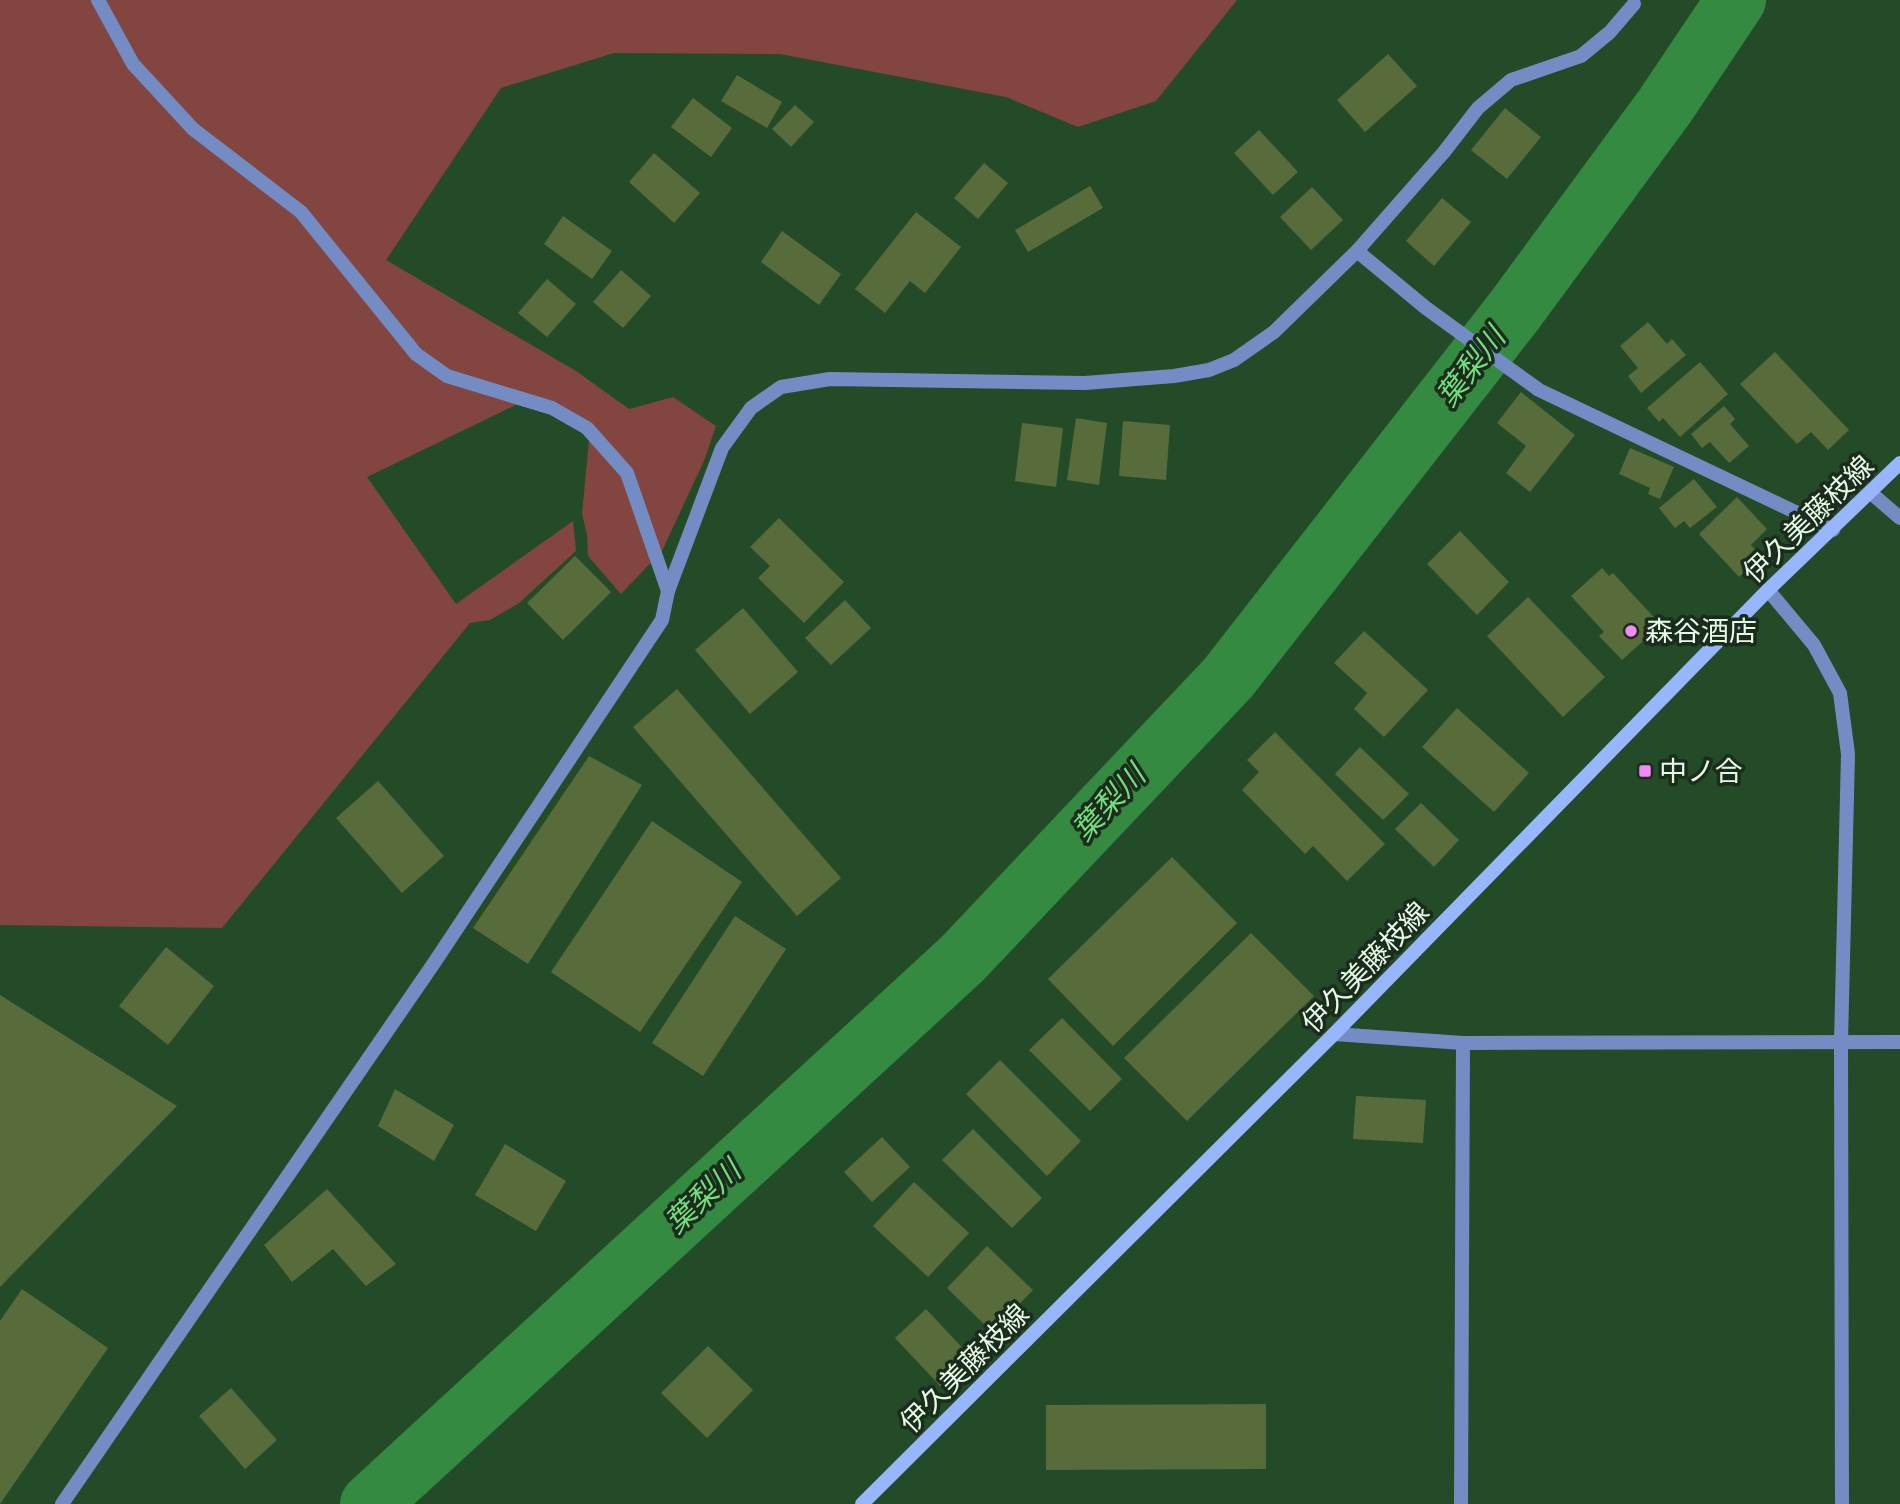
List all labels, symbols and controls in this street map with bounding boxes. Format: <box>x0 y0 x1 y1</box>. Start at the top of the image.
water label: 葉梨川 <box>1431 319 1513 412</box>
street label: 伊久美藤枝線 <box>1738 451 1880 589</box>
place label: 森谷酒店 <box>1645 617 1757 647</box>
marker: 森谷酒店 <box>1623 623 1639 639</box>
water label: 葉梨川 <box>1067 757 1153 847</box>
place label: 中ノ合 <box>1659 757 1743 787</box>
marker: 中ノ合 <box>1637 763 1653 779</box>
street label: 伊久美藤枝線 <box>1297 897 1435 1039</box>
water label: 葉梨川 <box>659 1153 749 1239</box>
street label: 伊久美藤枝線 <box>895 1299 1035 1439</box>

